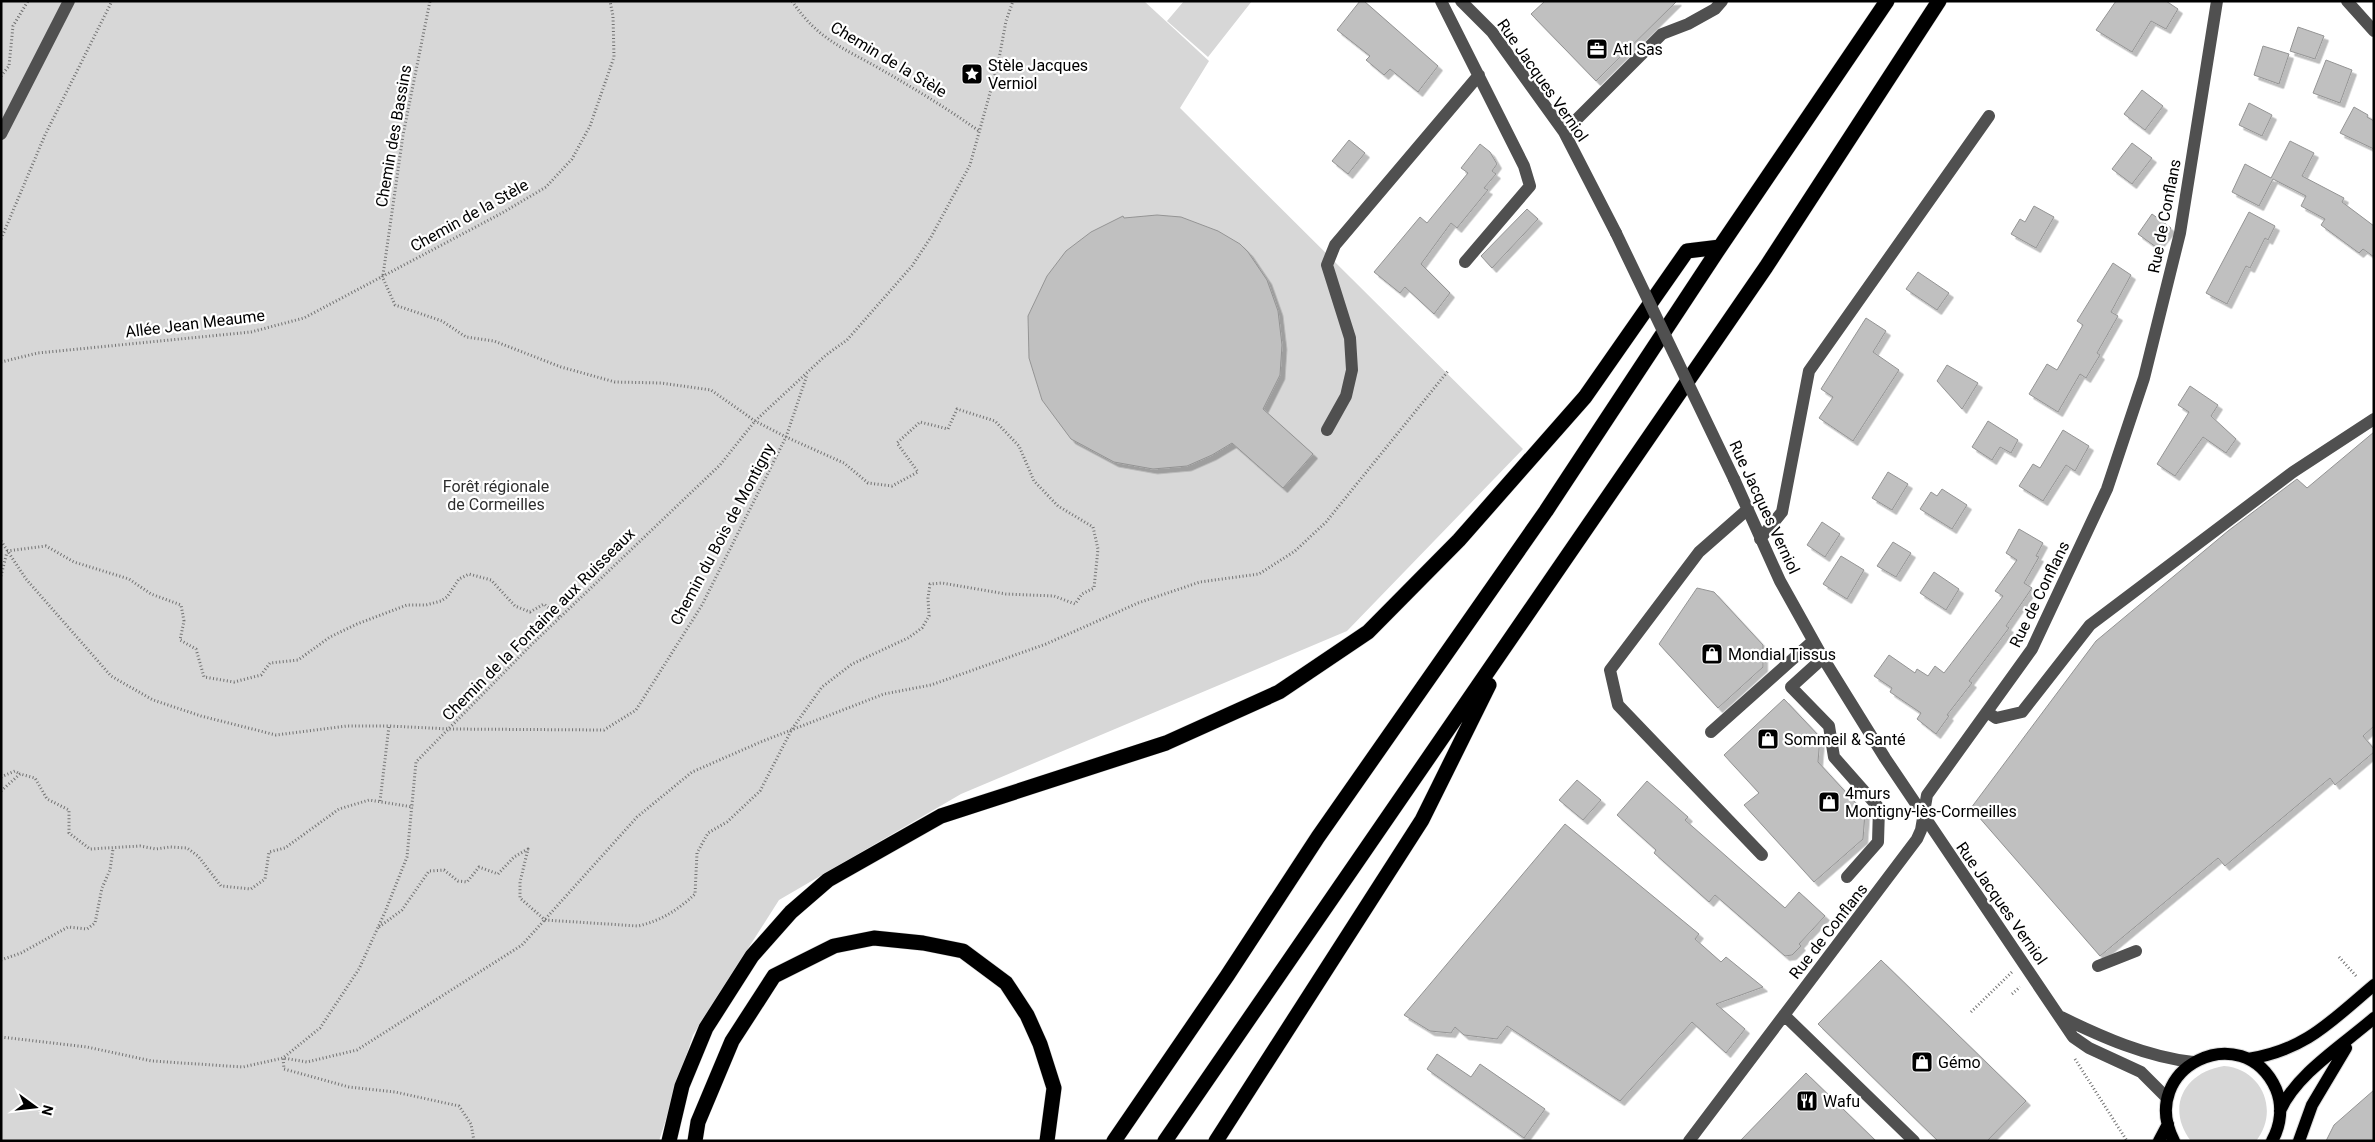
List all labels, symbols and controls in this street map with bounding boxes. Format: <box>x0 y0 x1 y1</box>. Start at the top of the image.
street label: Rue Jacques Verniol <box>1493 15 1592 145</box>
street label: Chemin de la Stèle <box>827 17 950 102</box>
office icon: Atl Sas <box>1585 37 1609 61</box>
place label: Atl Sas <box>1613 40 1663 59</box>
place label: Stèle Jacques Verniol <box>988 56 1088 93</box>
place icon: Stèle Jacques Verniol <box>960 62 984 86</box>
street label: Chemin des Bassins <box>372 63 415 209</box>
street label: Rue de Conflans <box>2144 157 2185 275</box>
street label: Chemin de la Stèle <box>407 175 532 256</box>
street label: Allée Jean Meaume <box>124 306 266 341</box>
street label: Rue Jacques Verniol <box>1725 437 1804 577</box>
street label: Chemin du Bois de Montigny <box>666 440 779 628</box>
park label: Forêt régionale de Cormeilles <box>443 477 549 514</box>
street label: Chemin de la Fontaine aux Ruisseaux <box>438 524 639 725</box>
street label: Rue de Conflans <box>2006 538 2073 650</box>
shop icon: Mondial Tissus <box>1700 642 1724 666</box>
place label: Mondial Tissus <box>1728 645 1836 664</box>
shop icon: Sommeil & Santé <box>1756 727 1780 751</box>
place label: Sommeil & Santé <box>1784 730 1906 749</box>
place label: 4murs Montigny-lès-Cormeilles <box>1845 784 2017 821</box>
shop icon: 4murs Montigny-lès-Cormeilles <box>1817 790 1841 814</box>
street label: Rue Jacques Verniol <box>1952 838 2051 968</box>
street label: Rue de Conflans <box>1785 880 1872 983</box>
shop icon: Gémo <box>1910 1050 1934 1074</box>
place label: Gémo <box>1938 1053 1981 1072</box>
north arrow <box>10 1082 60 1132</box>
restaurant icon: Wafu <box>1795 1089 1819 1113</box>
place label: Wafu <box>1823 1092 1860 1111</box>
text: N <box>39 1104 57 1117</box>

